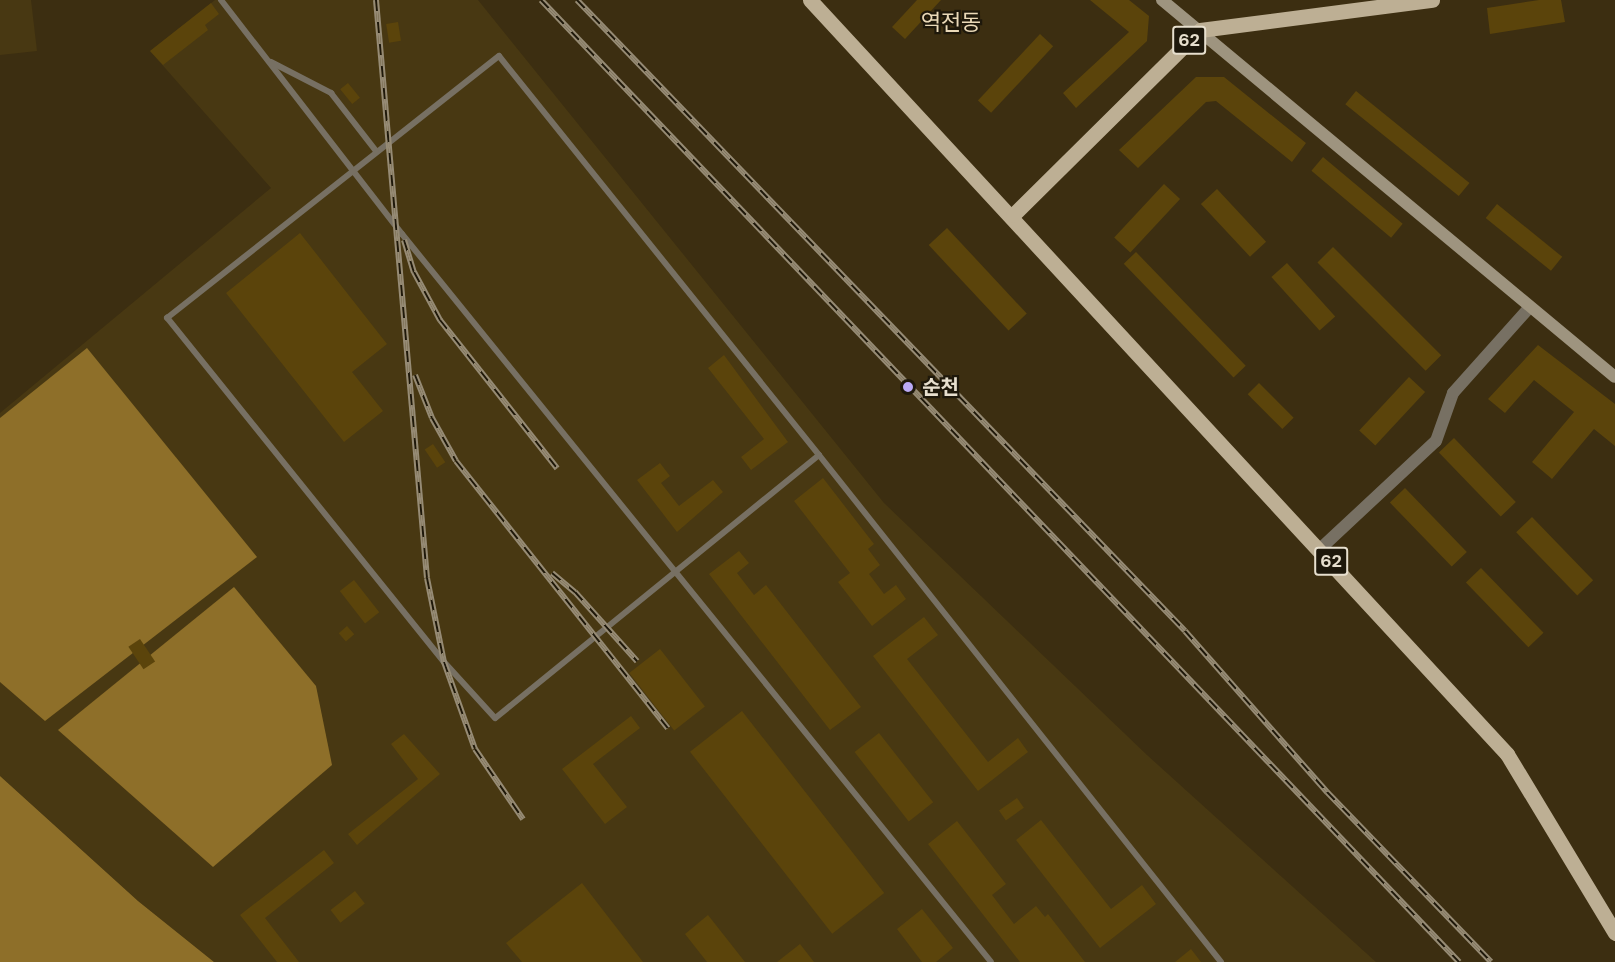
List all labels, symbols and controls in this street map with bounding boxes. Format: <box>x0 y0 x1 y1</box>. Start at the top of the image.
district label: 역전동 <box>921 10 981 36</box>
road number: 62 <box>1171 25 1207 55</box>
place label: 순천 <box>922 375 959 399</box>
marker: 순천 <box>899 378 917 396</box>
road number: 62 <box>1313 546 1349 576</box>

